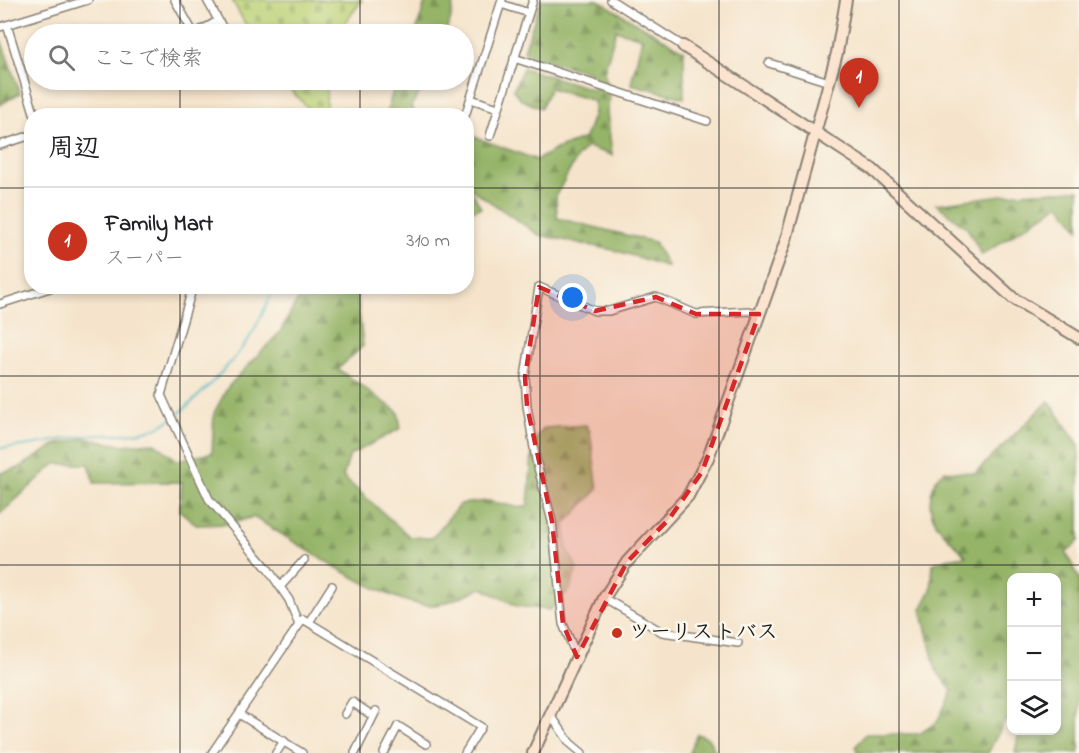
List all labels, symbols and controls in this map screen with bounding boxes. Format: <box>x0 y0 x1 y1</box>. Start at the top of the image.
search box <box>24 24 474 90</box>
icon: search <box>45 41 78 74</box>
text: ここで検索 <box>93 44 203 76</box>
pin: 1 <box>840 58 878 108</box>
text: 周辺 <box>48 131 100 169</box>
text: Family Mart <box>105 209 213 241</box>
text: 1 <box>64 227 71 256</box>
text: 310 m <box>406 227 450 256</box>
text: スーパー <box>105 245 184 274</box>
your location <box>558 283 587 312</box>
map controls <box>1007 573 1061 735</box>
button: + <box>1007 573 1061 627</box>
place label: ツーリストバス <box>629 618 778 648</box>
marker: ツーリストバス <box>610 626 624 640</box>
button: − <box>1007 627 1061 681</box>
button: layers <box>1007 681 1061 735</box>

